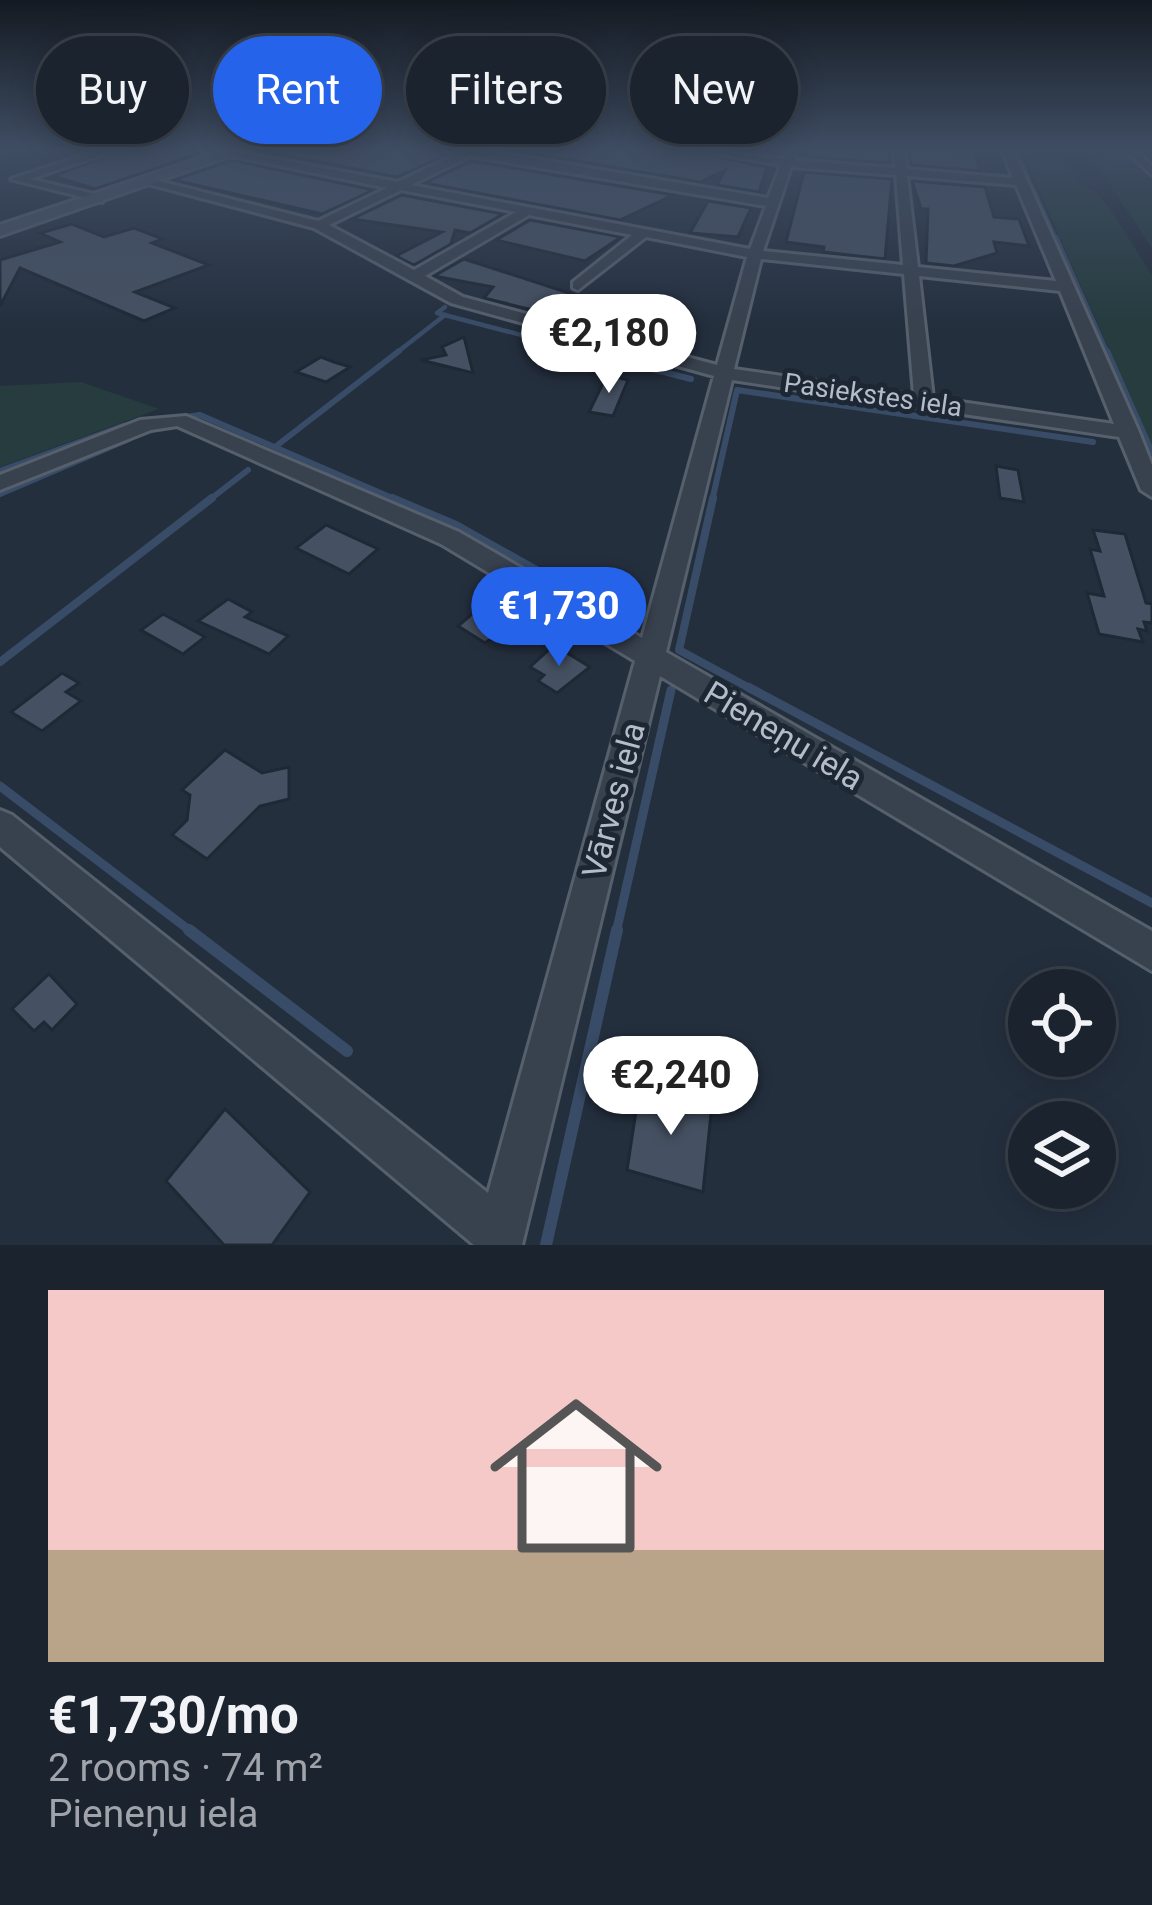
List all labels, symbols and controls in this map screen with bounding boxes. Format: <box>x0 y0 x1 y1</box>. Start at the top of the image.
chip: Buy <box>36 36 189 144</box>
chip: Rent <box>213 36 382 144</box>
chip: Filters <box>406 36 606 144</box>
chip: New <box>630 36 798 144</box>
pin: €2,180 <box>511 294 707 396</box>
text: €2,180 <box>548 310 670 356</box>
street label: Pasiekstes iela <box>782 367 964 423</box>
pin: €1,730 <box>461 567 657 669</box>
text: €1,730 <box>498 583 620 629</box>
street label: Pieneņu iela <box>697 673 870 799</box>
street label: Vārves iela <box>574 718 653 882</box>
map controls <box>1008 969 1116 1209</box>
button: locate <box>1008 969 1116 1077</box>
pin: €2,240 <box>573 1036 769 1138</box>
text: €2,240 <box>610 1052 732 1098</box>
button: layers <box>1008 1101 1116 1209</box>
icon: home <box>468 1368 684 1584</box>
text: €1,730/mo <box>48 1686 299 1745</box>
text: 2 rooms · 74 m² <box>48 1745 323 1791</box>
text: Pieneņu iela <box>48 1791 259 1837</box>

